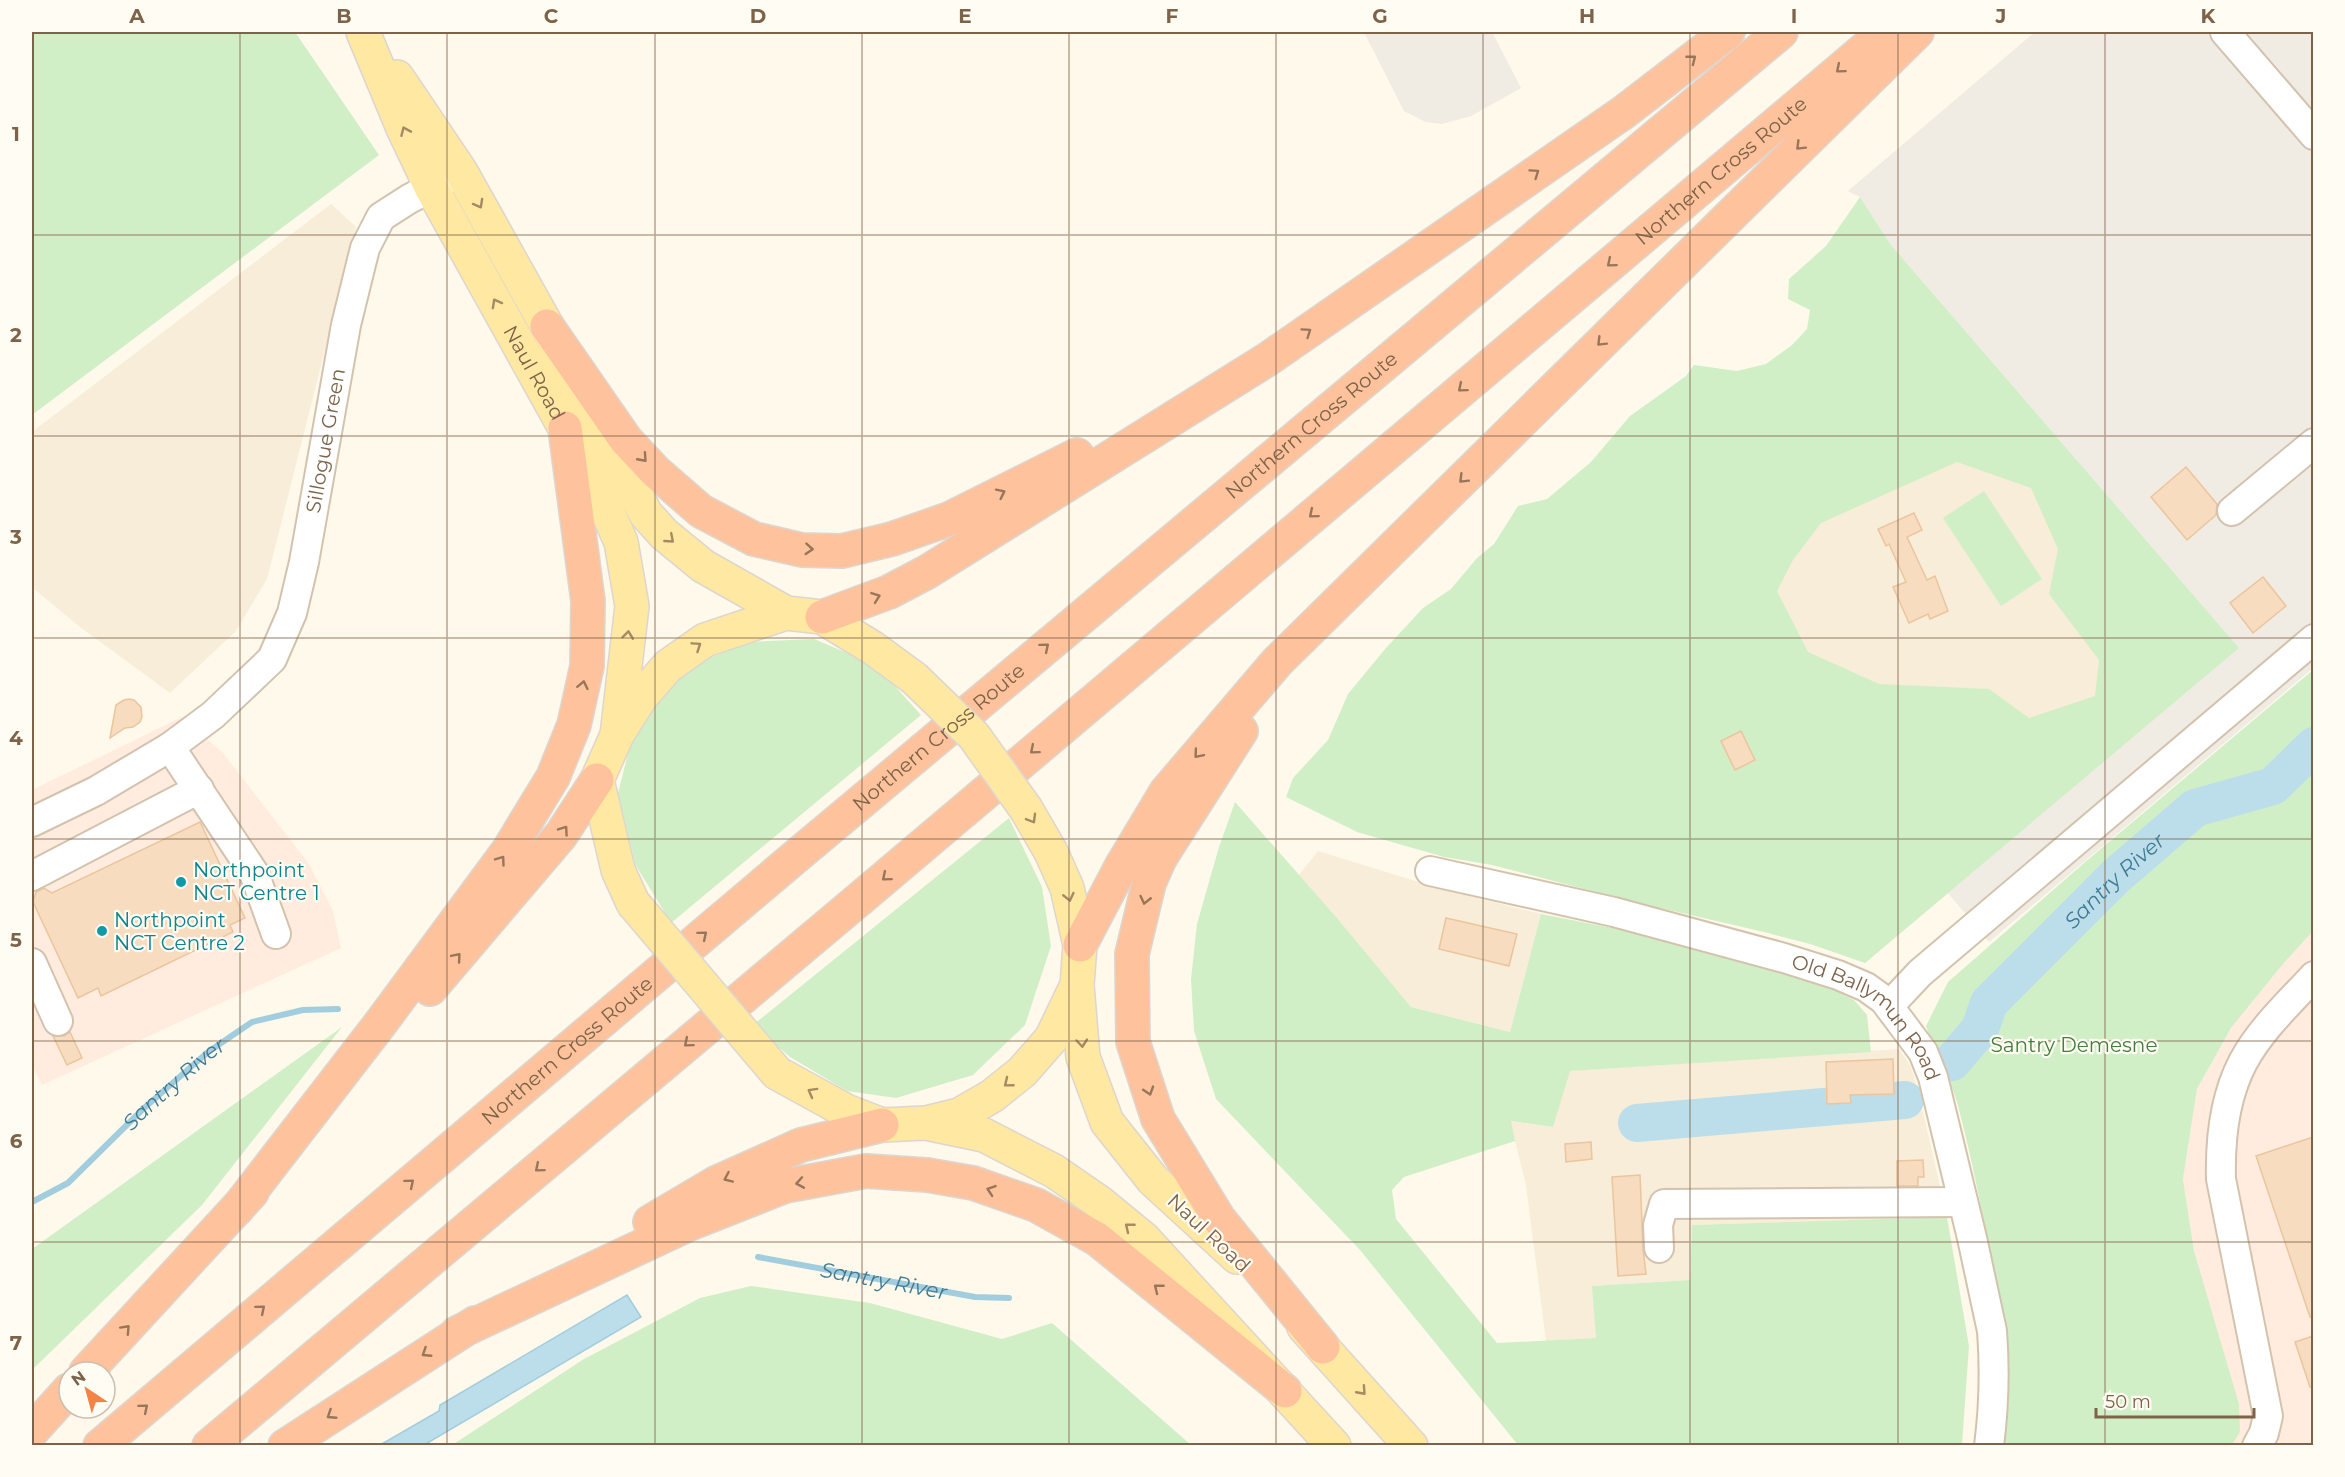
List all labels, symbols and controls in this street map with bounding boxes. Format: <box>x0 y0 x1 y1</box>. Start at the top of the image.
text: A <box>128 4 145 28</box>
text: B <box>336 4 352 28</box>
text: C <box>544 4 559 28</box>
text: D <box>750 4 766 28</box>
text: E <box>958 4 972 28</box>
text: F <box>1166 4 1179 28</box>
text: G <box>1372 4 1388 28</box>
text: H <box>1579 4 1595 28</box>
text: I <box>1791 4 1797 28</box>
text: J <box>1995 4 2006 28</box>
text: K <box>2201 4 2217 28</box>
one-way arrow <box>1686 55 1697 66</box>
one-way arrow <box>1836 62 1847 73</box>
street label: Northern Cross Route <box>1630 91 1812 250</box>
text: 1 <box>12 122 20 146</box>
one-way arrow <box>400 127 412 138</box>
one-way arrow <box>1797 139 1808 150</box>
one-way arrow <box>1528 169 1539 180</box>
one-way arrow <box>471 198 483 208</box>
one-way arrow <box>1607 255 1618 266</box>
one-way arrow <box>492 299 503 310</box>
street label: Naul Road <box>498 321 570 424</box>
text: 2 <box>10 323 22 347</box>
one-way arrow <box>1300 328 1311 339</box>
one-way arrow <box>1598 335 1608 346</box>
street label: Northern Cross Route <box>1220 346 1402 504</box>
street label: Sillogue Green <box>301 366 350 515</box>
one-way arrow <box>1458 381 1469 392</box>
one-way arrow <box>636 451 647 462</box>
one-way arrow <box>1459 471 1470 482</box>
one-way arrow <box>995 488 1006 500</box>
one-way arrow <box>1309 507 1320 518</box>
text: 3 <box>9 525 22 549</box>
one-way arrow <box>663 532 674 543</box>
one-way arrow <box>805 543 814 556</box>
one-way arrow <box>871 591 881 604</box>
one-way arrow <box>622 630 634 639</box>
one-way arrow <box>691 642 702 653</box>
one-way arrow <box>1038 643 1049 654</box>
street label: Northern Cross Route <box>848 658 1029 816</box>
one-way arrow <box>576 680 589 690</box>
text: 4 <box>9 726 23 750</box>
one-way arrow <box>1030 743 1041 754</box>
one-way arrow <box>1195 747 1206 758</box>
one-way arrow <box>1025 813 1036 823</box>
one-way arrow <box>557 825 568 836</box>
water label: Santry River <box>2059 827 2170 933</box>
one-way arrow <box>494 856 505 867</box>
place label: Northpoint NCT Centre 1 <box>193 858 320 905</box>
one-way arrow <box>882 869 893 880</box>
marker: Northpoint NCT Centre 1 <box>174 875 188 889</box>
one-way arrow <box>1062 892 1075 902</box>
one-way arrow <box>1139 895 1152 905</box>
place label: Northpoint NCT Centre 2 <box>114 908 245 955</box>
marker: Northpoint NCT Centre 2 <box>95 924 109 938</box>
text: 5 <box>10 928 22 952</box>
one-way arrow <box>696 931 707 942</box>
street label: Old Ballymun Road <box>1789 949 1945 1084</box>
one-way arrow <box>450 953 461 964</box>
street label: Northern Cross Route <box>476 971 658 1130</box>
water label: Santry River <box>117 1031 230 1135</box>
park label: Santry Demesne <box>1991 1033 2157 1057</box>
one-way arrow <box>684 1035 695 1046</box>
one-way arrow <box>1075 1039 1088 1048</box>
one-way arrow <box>1004 1075 1015 1086</box>
one-way arrow <box>1141 1085 1154 1096</box>
one-way arrow <box>807 1088 818 1099</box>
text: 6 <box>10 1129 23 1153</box>
one-way arrow <box>535 1161 546 1172</box>
one-way arrow <box>723 1171 734 1183</box>
one-way arrow <box>795 1176 805 1189</box>
one-way arrow <box>403 1179 414 1190</box>
one-way arrow <box>987 1184 997 1197</box>
street label: Naul Road <box>1163 1189 1255 1277</box>
one-way arrow <box>1125 1223 1136 1234</box>
water label: Santry River <box>819 1256 950 1304</box>
one-way arrow <box>1153 1285 1164 1296</box>
one-way arrow <box>254 1305 265 1316</box>
one-way arrow <box>118 1325 129 1336</box>
text: 7 <box>10 1331 22 1355</box>
one-way arrow <box>421 1346 432 1357</box>
north arrow <box>57 1360 117 1420</box>
text: N <box>68 1367 89 1390</box>
scale bar <box>2096 1381 2254 1419</box>
one-way arrow <box>1355 1384 1366 1395</box>
text: 50 m <box>2105 1391 2151 1413</box>
one-way arrow <box>137 1404 148 1415</box>
one-way arrow <box>327 1408 337 1420</box>

